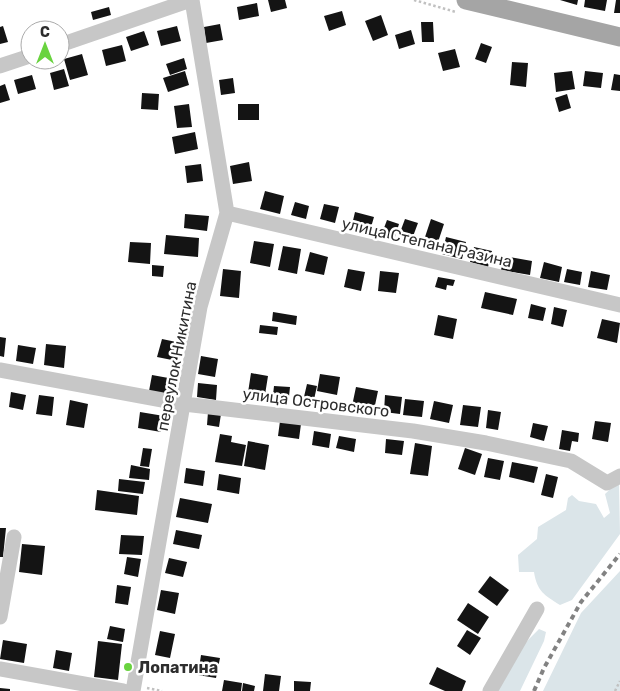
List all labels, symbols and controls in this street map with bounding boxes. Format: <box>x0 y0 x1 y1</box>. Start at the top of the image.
north arrow <box>20 20 70 70</box>
text: С <box>40 24 50 41</box>
street label: улица Степана Разина <box>340 214 514 271</box>
street label: переулок Никитина <box>153 280 200 432</box>
street label: улица Островского <box>242 384 390 421</box>
place label: Лопатина <box>138 658 218 677</box>
marker: Лопатина <box>122 661 134 673</box>

